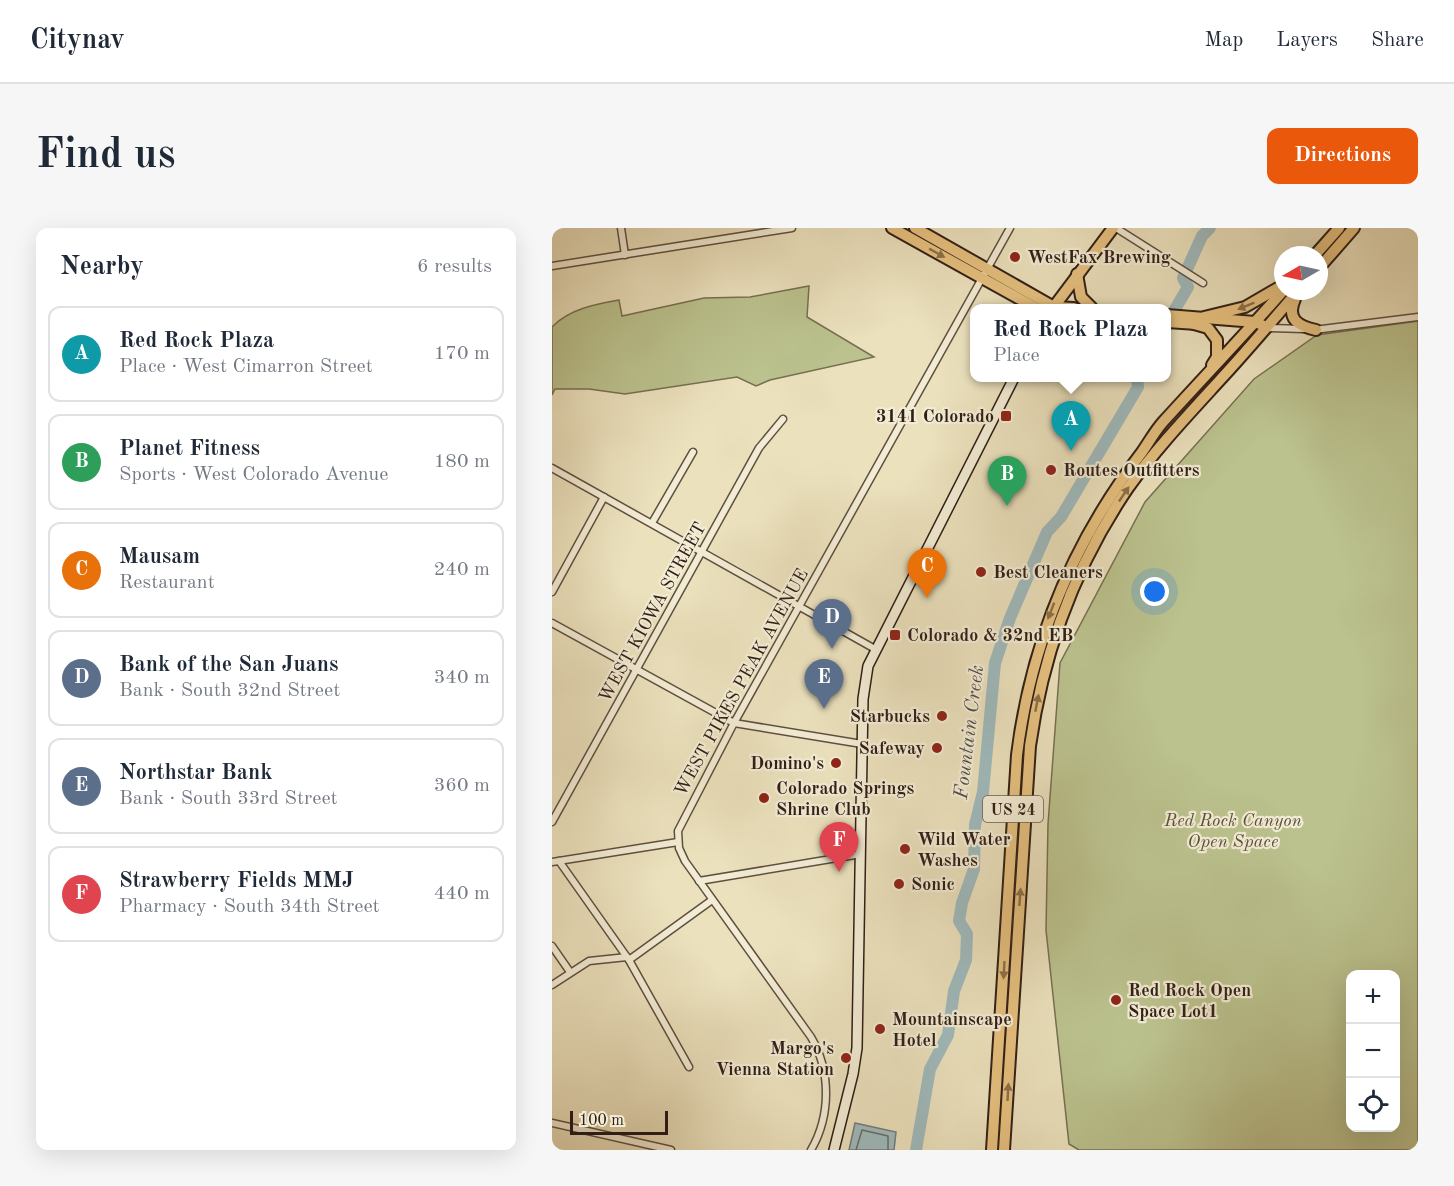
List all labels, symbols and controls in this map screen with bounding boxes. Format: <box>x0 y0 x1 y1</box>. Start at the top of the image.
text: Citynav <box>30 27 125 55</box>
text: Map <box>1204 30 1243 51</box>
text: Layers <box>1276 30 1338 51</box>
text: Share <box>1371 30 1424 51</box>
button: Directions <box>1267 128 1418 184</box>
text: Find us <box>36 135 175 177</box>
north arrow <box>1274 246 1328 300</box>
one-way arrow <box>929 248 946 258</box>
place label: WestFax Brewing <box>1027 249 1171 267</box>
marker: WestFax Brewing <box>1008 250 1022 264</box>
text: Nearby <box>60 254 144 280</box>
text: 6 results <box>417 257 492 277</box>
one-way arrow <box>1236 301 1254 311</box>
popup <box>970 304 1171 382</box>
text: Red Rock Plaza <box>993 319 1148 341</box>
text: Red Rock Plaza <box>119 330 274 352</box>
text: A <box>74 344 89 364</box>
text: 170 m <box>434 344 490 364</box>
text: Place <box>993 346 1040 366</box>
text: Place · West Cimarron Street <box>119 357 373 377</box>
pin: A <box>1052 402 1090 451</box>
place label: 3141 Colorado <box>876 408 994 426</box>
marker: 3141 Colorado <box>999 409 1013 423</box>
text: Planet Fitness <box>119 438 260 460</box>
text: B <box>74 452 89 472</box>
text: 180 m <box>434 452 490 472</box>
pin: B <box>988 456 1026 506</box>
place label: Routes Outfitters <box>1063 462 1200 480</box>
marker: Routes Outfitters <box>1044 463 1058 477</box>
text: Sports · West Colorado Avenue <box>119 465 388 485</box>
one-way arrow <box>1119 486 1130 503</box>
street label: WEST KIOWA STREET <box>596 520 710 705</box>
text: Mausam <box>119 546 200 568</box>
pin: C <box>908 548 946 598</box>
text: C <box>75 560 88 580</box>
text: 240 m <box>434 560 490 580</box>
place label: Best Cleaners <box>993 564 1103 582</box>
marker: Best Cleaners <box>974 565 988 579</box>
street label: WEST PIKES PEAK AVENUE <box>672 566 812 799</box>
text: Restaurant <box>119 573 215 593</box>
your location <box>1140 577 1169 606</box>
pin: D <box>812 600 852 649</box>
one-way arrow <box>1045 603 1055 621</box>
place label: Colorado & 32nd EB <box>907 627 1073 645</box>
marker: Colorado & 32nd EB <box>888 628 902 642</box>
text: Bank of the San Juans <box>119 654 338 676</box>
pin: E <box>804 660 844 709</box>
water label: Fountain Creek <box>952 664 988 801</box>
text: D <box>74 668 89 688</box>
text: 340 m <box>434 668 490 688</box>
text: Bank · South 32nd Street <box>119 681 340 701</box>
one-way arrow <box>1033 693 1042 712</box>
place label: Starbucks <box>850 708 930 726</box>
marker: Starbucks <box>935 709 949 723</box>
place label: Safeway <box>859 740 925 758</box>
marker: Safeway <box>930 741 944 755</box>
place label: Domino's <box>750 755 824 773</box>
marker: Domino's <box>829 756 843 770</box>
text: Northstar Bank <box>119 762 272 784</box>
text: E <box>75 776 88 796</box>
text: 360 m <box>434 776 490 796</box>
place label: Colorado Springs Shrine Club <box>776 780 914 819</box>
text: Bank · South 33rd Street <box>119 789 338 809</box>
marker: Colorado Springs Shrine Club <box>757 791 771 805</box>
road number: US 24 <box>983 796 1043 822</box>
park label: Red Rock Canyon Open Space <box>1163 812 1302 851</box>
pin: F <box>820 822 858 872</box>
place label: Wild Water Washes <box>917 831 1011 870</box>
marker: Wild Water Washes <box>898 842 912 856</box>
text: Strawberry Fields MMJ <box>119 870 354 892</box>
place label: Sonic <box>911 876 955 894</box>
marker: Sonic <box>892 877 906 891</box>
text: F <box>75 884 88 904</box>
text: 440 m <box>434 884 490 904</box>
one-way arrow <box>1015 887 1025 906</box>
text: Pharmacy · South 34th Street <box>119 897 380 917</box>
one-way arrow <box>999 960 1008 979</box>
map controls <box>1346 970 1400 1132</box>
button: + <box>1346 970 1400 1024</box>
place label: Red Rock Open Space Lot1 <box>1128 982 1251 1021</box>
marker: Red Rock Open Space Lot1 <box>1109 993 1123 1007</box>
place label: Mountainscape Hotel <box>892 1011 1012 1050</box>
marker: Mountainscape Hotel <box>873 1022 887 1036</box>
button: − <box>1346 1024 1400 1078</box>
place label: Margo's Vienna Station <box>715 1040 834 1079</box>
marker: Margo's Vienna Station <box>839 1051 853 1065</box>
button: locate <box>1346 1078 1400 1132</box>
one-way arrow <box>1003 1082 1012 1101</box>
scale bar <box>570 1108 668 1136</box>
text: 100 m <box>579 1113 624 1129</box>

